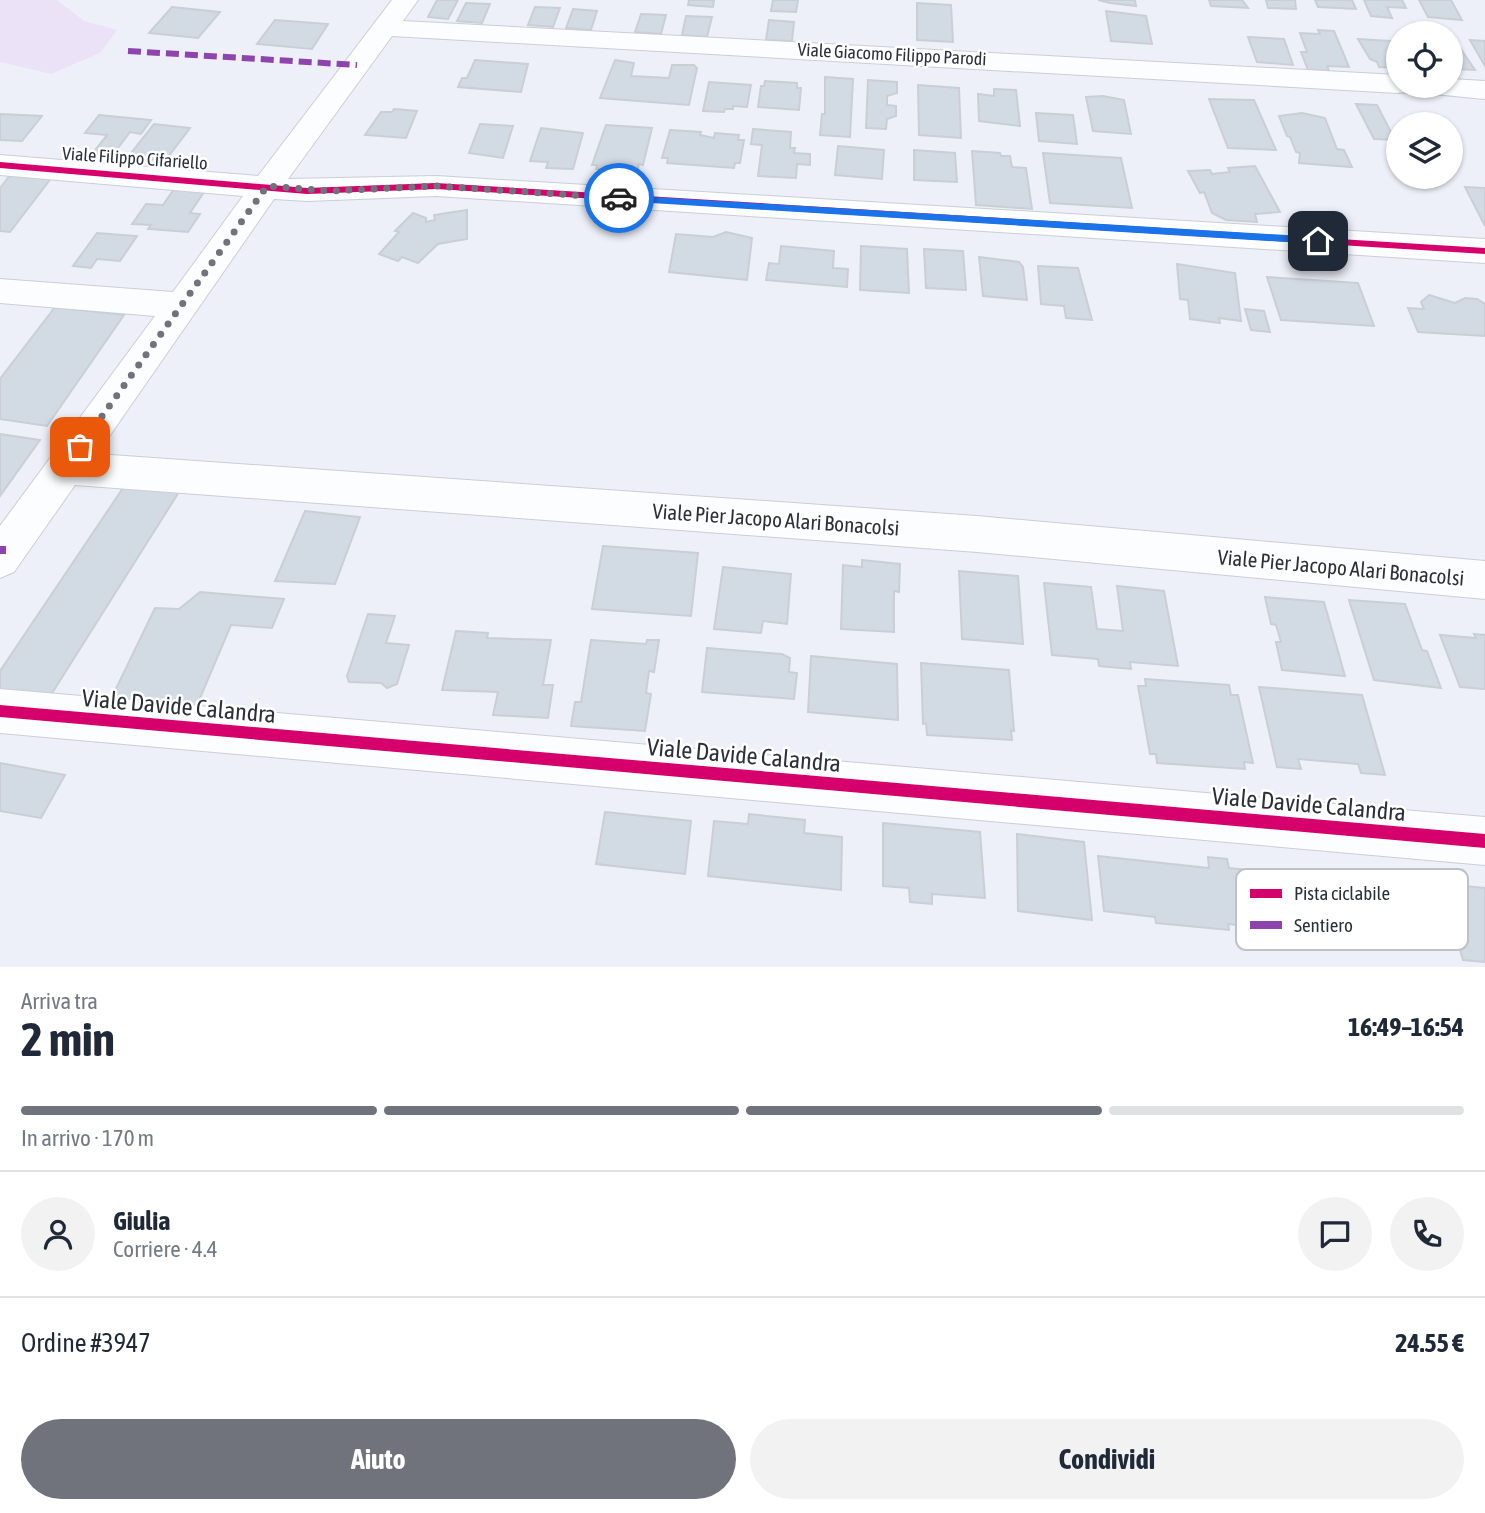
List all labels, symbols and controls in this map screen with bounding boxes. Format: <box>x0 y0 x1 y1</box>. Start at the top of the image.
map controls <box>1386 21 1463 189</box>
button: locate <box>1386 21 1463 98</box>
street label: Viale Giacomo Filippo Parodi <box>797 39 987 69</box>
button: layers <box>1386 112 1463 189</box>
street label: Viale Filippo Cifariello <box>62 142 208 174</box>
courier <box>584 163 654 233</box>
icon: car <box>600 179 638 217</box>
pin <box>1288 211 1348 271</box>
icon: home <box>1299 222 1337 260</box>
pin <box>50 417 110 477</box>
icon: bag <box>61 428 99 466</box>
street label: Viale Pier Jacopo Alari Bonacolsi <box>652 498 900 540</box>
street label: Viale Pier Jacopo Alari Bonacolsi <box>1217 544 1465 590</box>
street label: Viale Davide Calandra <box>81 684 277 728</box>
street label: Viale Davide Calandra <box>646 733 842 777</box>
street label: Viale Davide Calandra <box>1211 782 1407 826</box>
legend <box>1236 869 1468 950</box>
text: Pista ciclabile <box>1294 882 1390 904</box>
text: Sentiero <box>1294 914 1353 936</box>
text: Arriva tra <box>21 988 98 1014</box>
text: 16:49–16:54 <box>1348 1012 1464 1042</box>
text: 2 min <box>21 1013 115 1066</box>
text: In arrivo · 170 m <box>21 1125 154 1151</box>
button: person <box>21 1197 95 1271</box>
button: chat <box>1298 1197 1372 1271</box>
button: phone <box>1390 1197 1464 1271</box>
text: Giulia <box>113 1206 170 1236</box>
text: Corriere · 4.4 <box>113 1236 218 1262</box>
text: Ordine #3947 <box>21 1328 150 1358</box>
text: 24.55 € <box>1395 1328 1464 1358</box>
button: Aiuto <box>21 1419 736 1499</box>
button: Condividi <box>750 1419 1464 1499</box>

